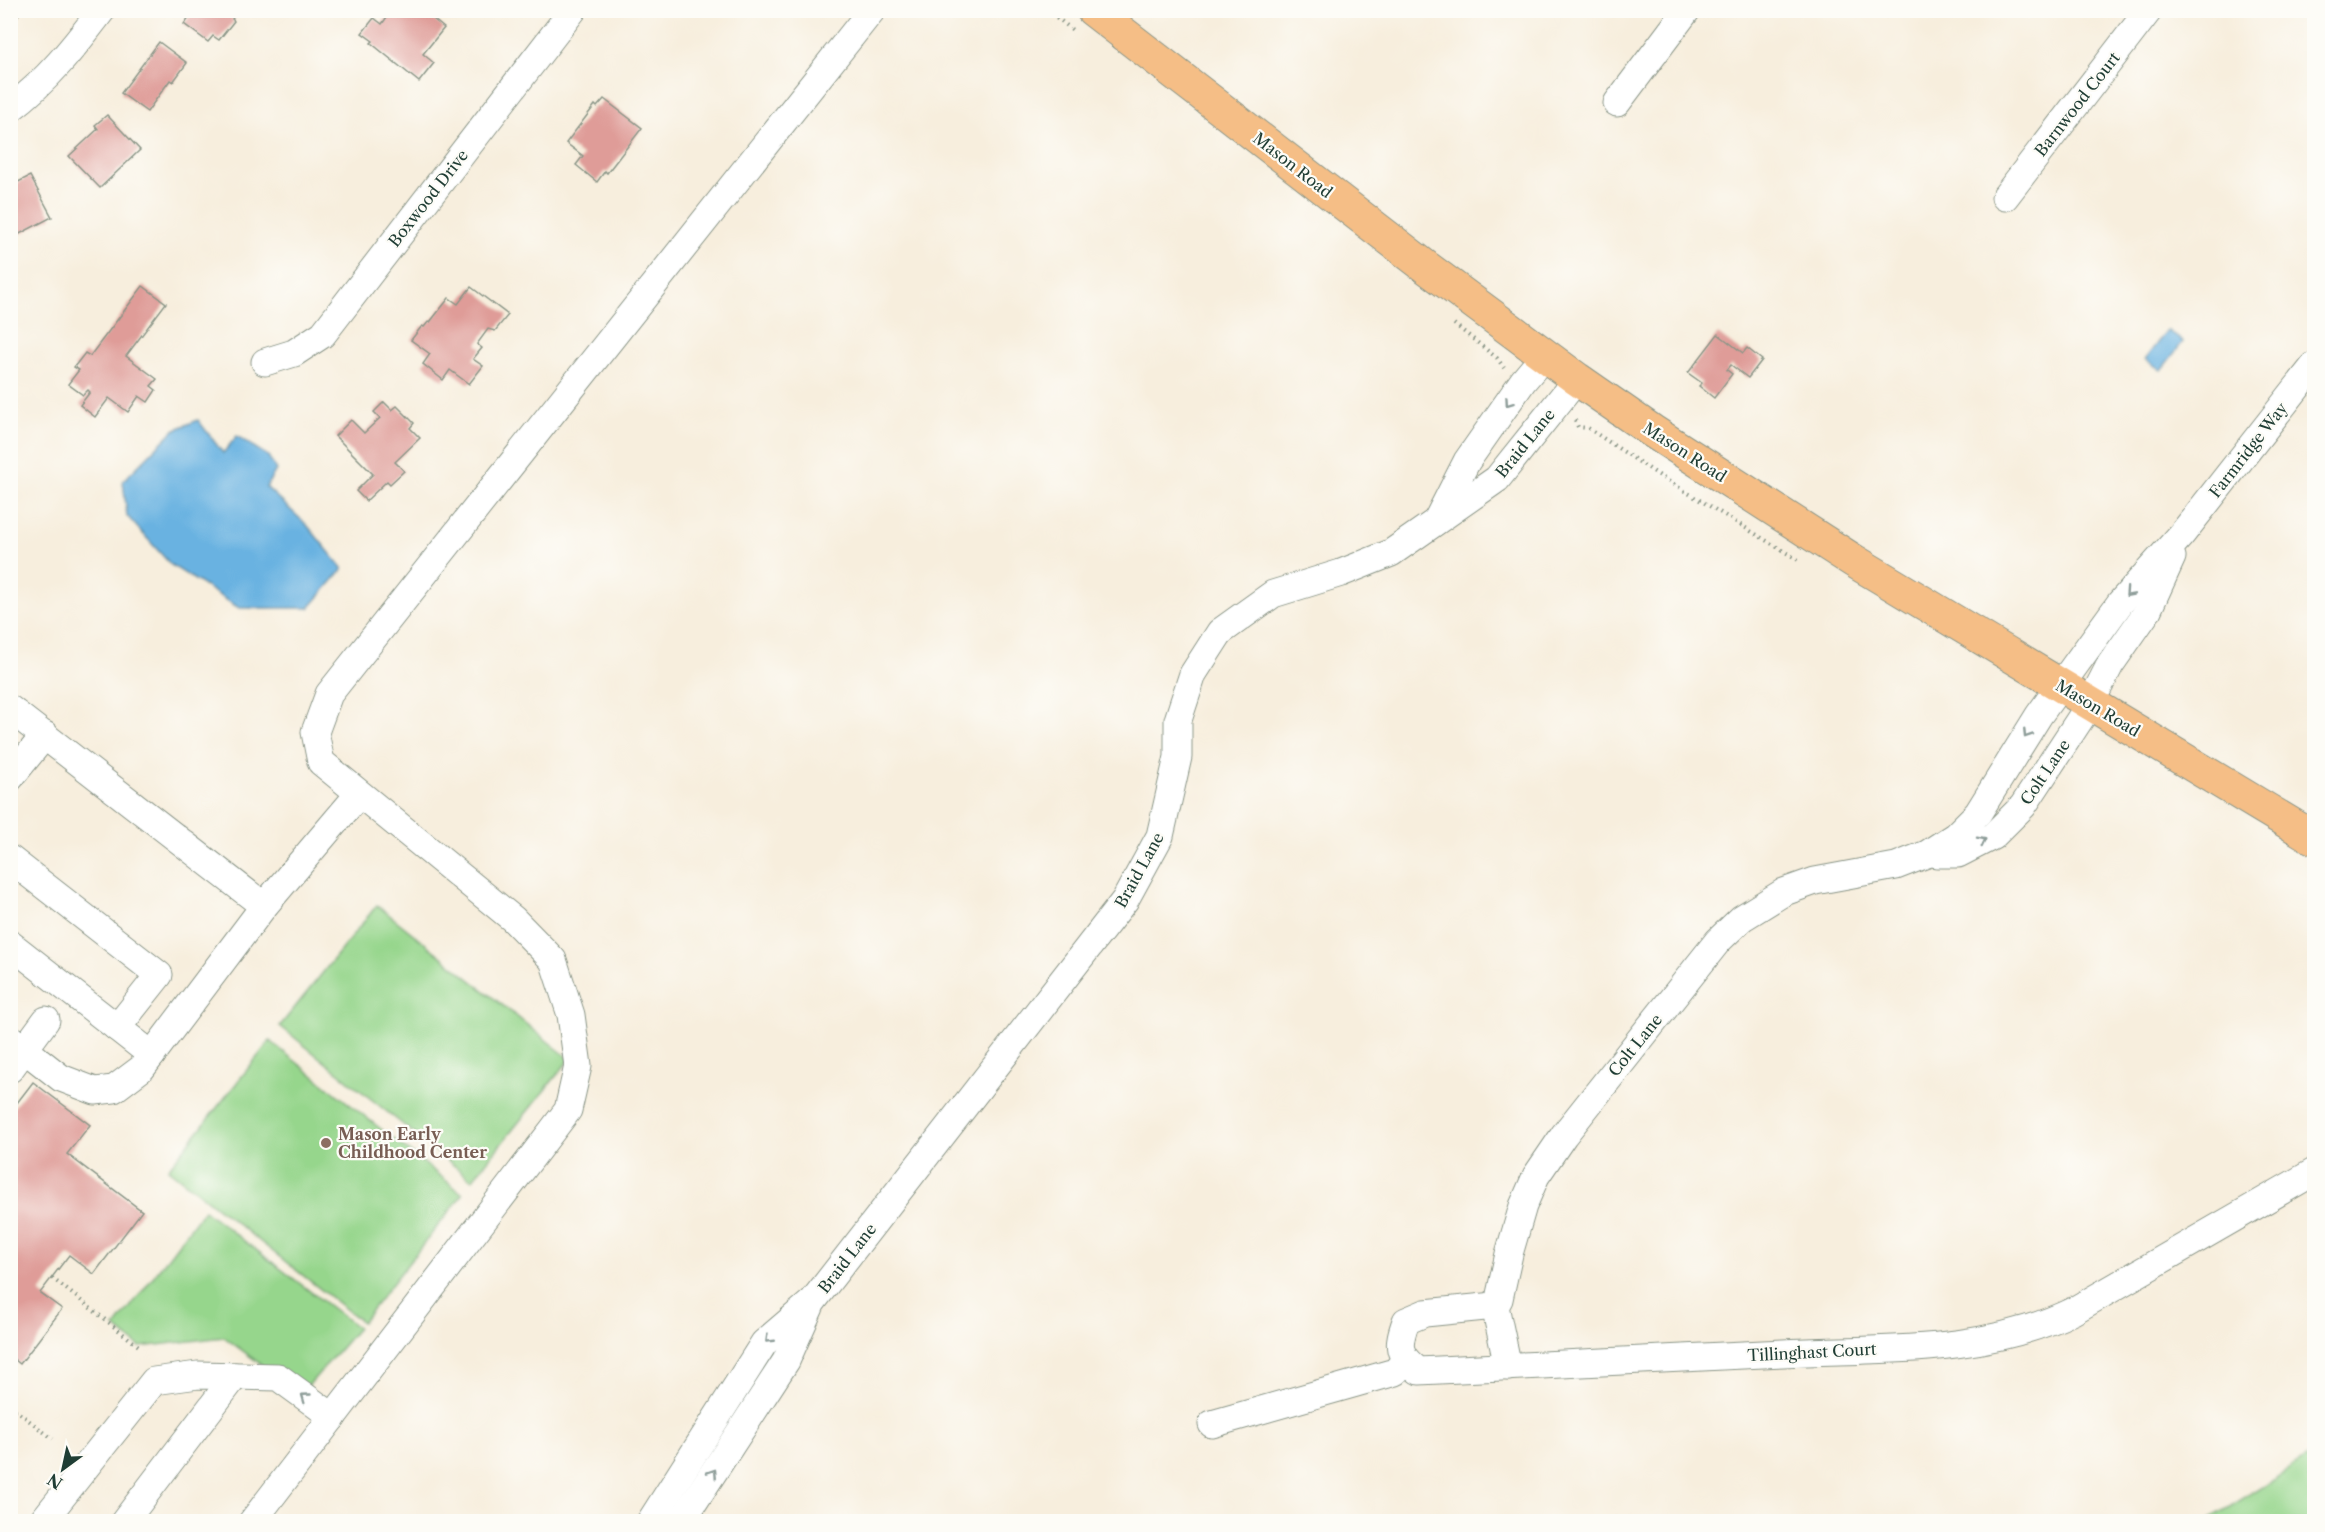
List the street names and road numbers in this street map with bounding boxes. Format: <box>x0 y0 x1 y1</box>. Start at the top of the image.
street label: Barnwood Court <box>2030 48 2124 160</box>
street label: Mason Road <box>1249 128 1337 202</box>
street label: Boxwood Drive <box>384 145 472 251</box>
street label: Farmridge Way <box>2205 398 2292 502</box>
street label: Braid Lane <box>1491 404 1559 482</box>
street label: Mason Road <box>1640 418 1731 486</box>
street label: Mason Road <box>2052 675 2144 741</box>
street label: Colt Lane <box>2016 735 2074 809</box>
street label: Braid Lane <box>1110 829 1168 911</box>
street label: Colt Lane <box>1604 1010 1666 1080</box>
street label: Braid Lane <box>814 1219 880 1297</box>
street label: Tillinghast Court <box>1747 1339 1877 1365</box>

